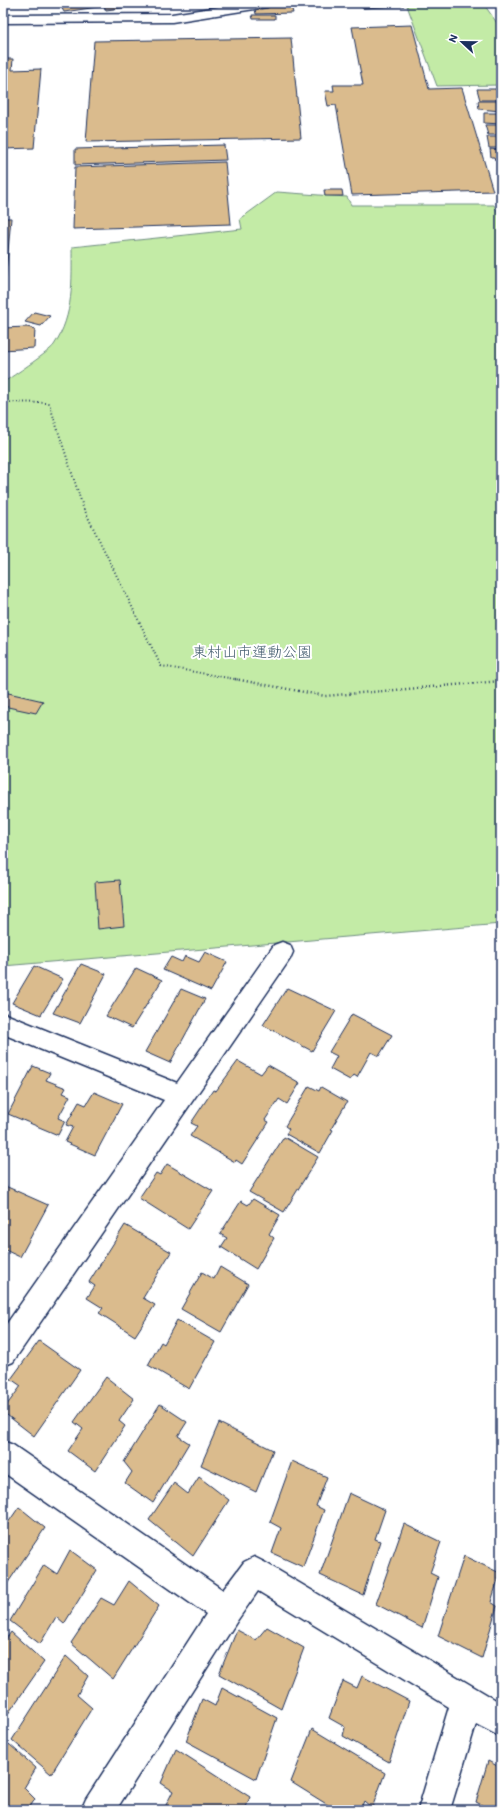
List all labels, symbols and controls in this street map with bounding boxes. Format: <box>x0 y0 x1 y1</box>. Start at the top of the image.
north arrow <box>442 22 482 62</box>
text: N <box>446 33 461 44</box>
park label: 東村山市運動公園 <box>192 643 312 661</box>

